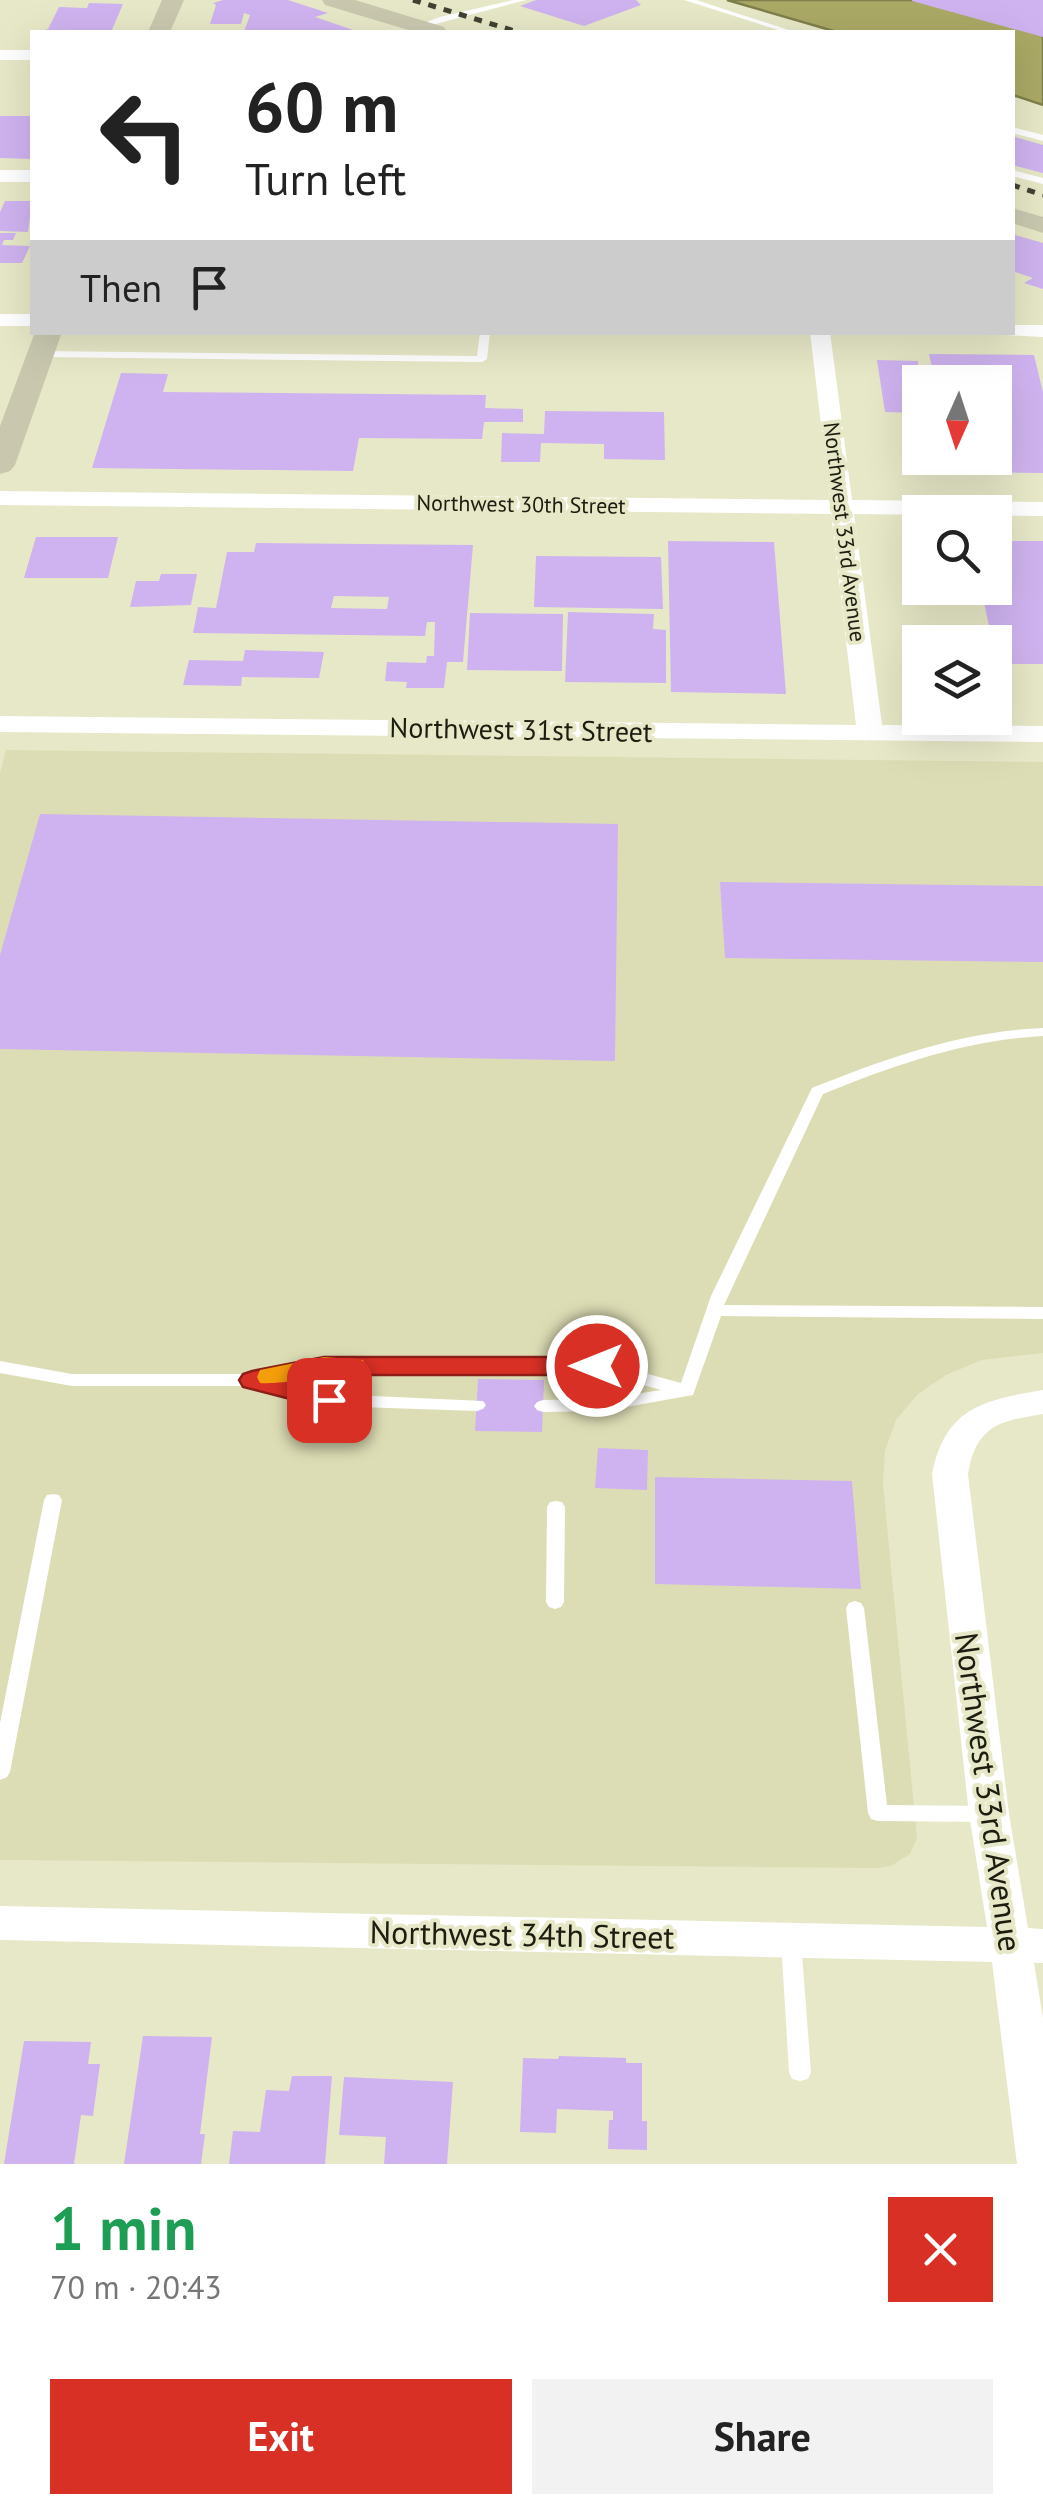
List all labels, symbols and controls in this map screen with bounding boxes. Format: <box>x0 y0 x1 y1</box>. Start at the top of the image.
text: 60 m <box>245 61 398 151</box>
icon: left <box>80 70 210 200</box>
text: Turn left <box>245 149 406 207</box>
icon: arrive <box>182 260 237 315</box>
text: Then <box>80 263 162 312</box>
north arrow <box>902 365 1012 475</box>
map controls <box>902 365 1012 735</box>
street label: Northwest 33rd Avenue <box>818 421 872 643</box>
street label: Northwest 30th Street <box>416 488 626 520</box>
button: search <box>902 495 1012 605</box>
button: layers <box>902 625 1012 735</box>
street label: Northwest 31st Street <box>389 708 653 750</box>
position arrow <box>545 1314 649 1418</box>
pin <box>287 1358 372 1443</box>
icon: arrive <box>302 1373 357 1428</box>
street label: Northwest 33rd Avenue <box>946 1630 1032 1954</box>
street label: Northwest 34th Street <box>369 1910 675 1958</box>
text: 1 min <box>50 2189 196 2267</box>
button: close <box>888 2197 993 2302</box>
text: 70 m · 20:43 <box>50 2266 222 2308</box>
button: Exit <box>50 2379 512 2494</box>
button: Share <box>532 2379 993 2494</box>

